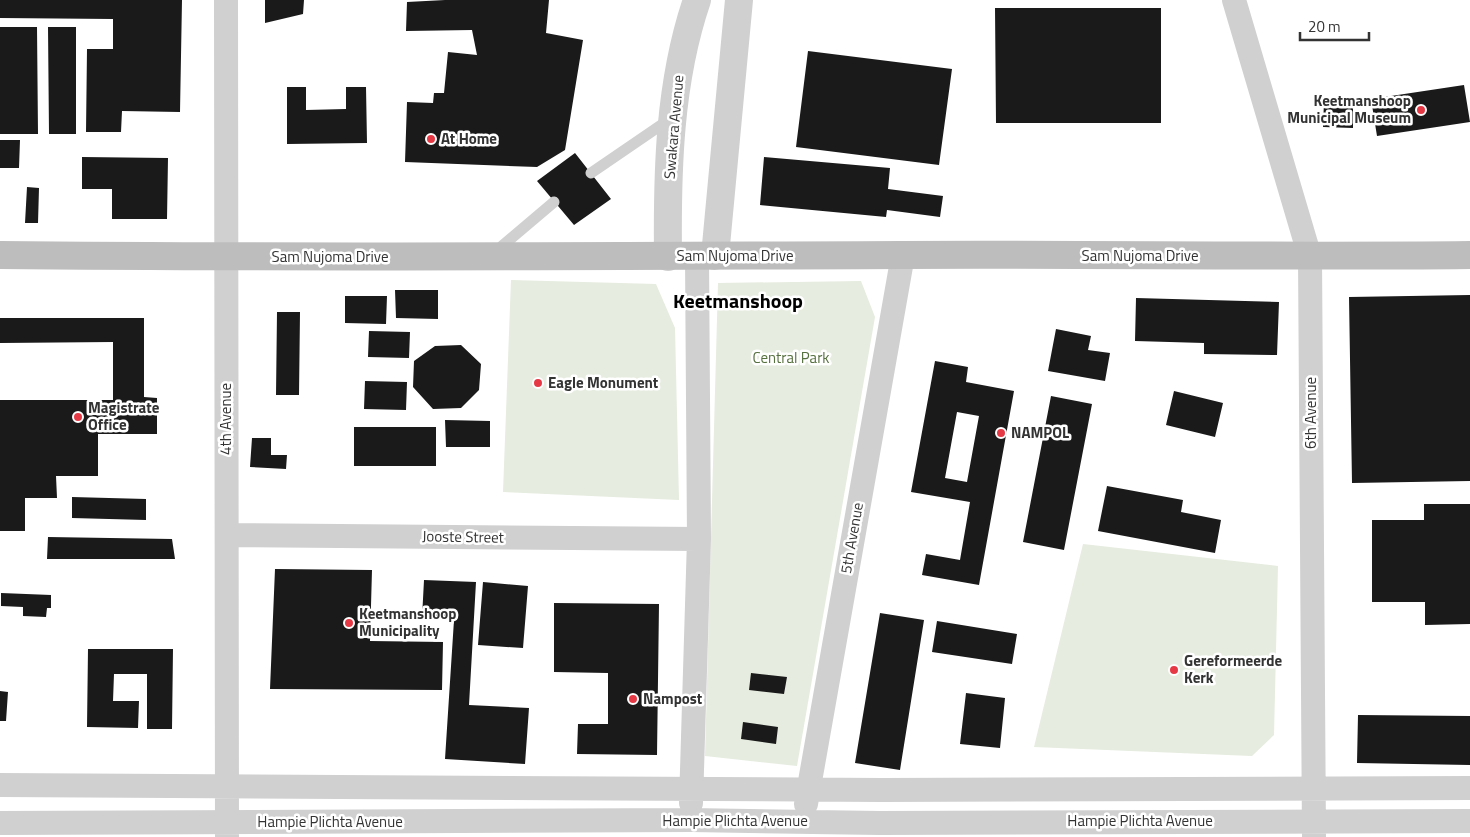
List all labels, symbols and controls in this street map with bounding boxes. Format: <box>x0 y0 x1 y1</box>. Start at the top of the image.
scale bar <box>1300 10 1369 42</box>
text: 20 m <box>1308 15 1341 38</box>
street label: Swakara Avenue <box>657 74 690 180</box>
place label: Keetmanshoop Municipal Museum <box>1287 89 1411 129</box>
marker: Keetmanshoop Municipal Museum <box>1415 104 1427 116</box>
place label: At Home <box>441 127 497 150</box>
marker: At Home <box>425 133 437 145</box>
street label: Sam Nujoma Drive <box>677 244 793 267</box>
street label: Sam Nujoma Drive <box>1082 244 1198 267</box>
street label: Sam Nujoma Drive <box>272 245 388 268</box>
district label: Keetmanshoop <box>673 285 803 316</box>
park label: Central Park <box>752 346 830 369</box>
place label: Eagle Monument <box>548 371 659 394</box>
marker: Eagle Monument <box>532 377 544 389</box>
street label: 6th Avenue <box>1299 377 1322 449</box>
street label: 4th Avenue <box>214 383 237 455</box>
place label: Magistrate Office <box>88 396 160 436</box>
marker: Magistrate Office <box>72 411 84 423</box>
place label: NAMPOL <box>1011 421 1069 444</box>
marker: NAMPOL <box>995 427 1007 439</box>
street label: 5th Avenue <box>834 500 869 575</box>
street label: Jooste Street <box>422 524 505 549</box>
place label: Keetmanshoop Municipality <box>359 602 456 642</box>
marker: Keetmanshoop Municipality <box>343 617 355 629</box>
place label: Gereformeerde Kerk <box>1184 649 1283 689</box>
marker: Gereformeerde Kerk <box>1168 664 1180 676</box>
place label: Nampost <box>643 687 703 710</box>
marker: Nampost <box>627 693 639 705</box>
street label: Hampie Plichta Avenue <box>662 809 808 832</box>
street label: Hampie Plichta Avenue <box>1067 809 1213 832</box>
street label: Hampie Plichta Avenue <box>257 810 403 833</box>

